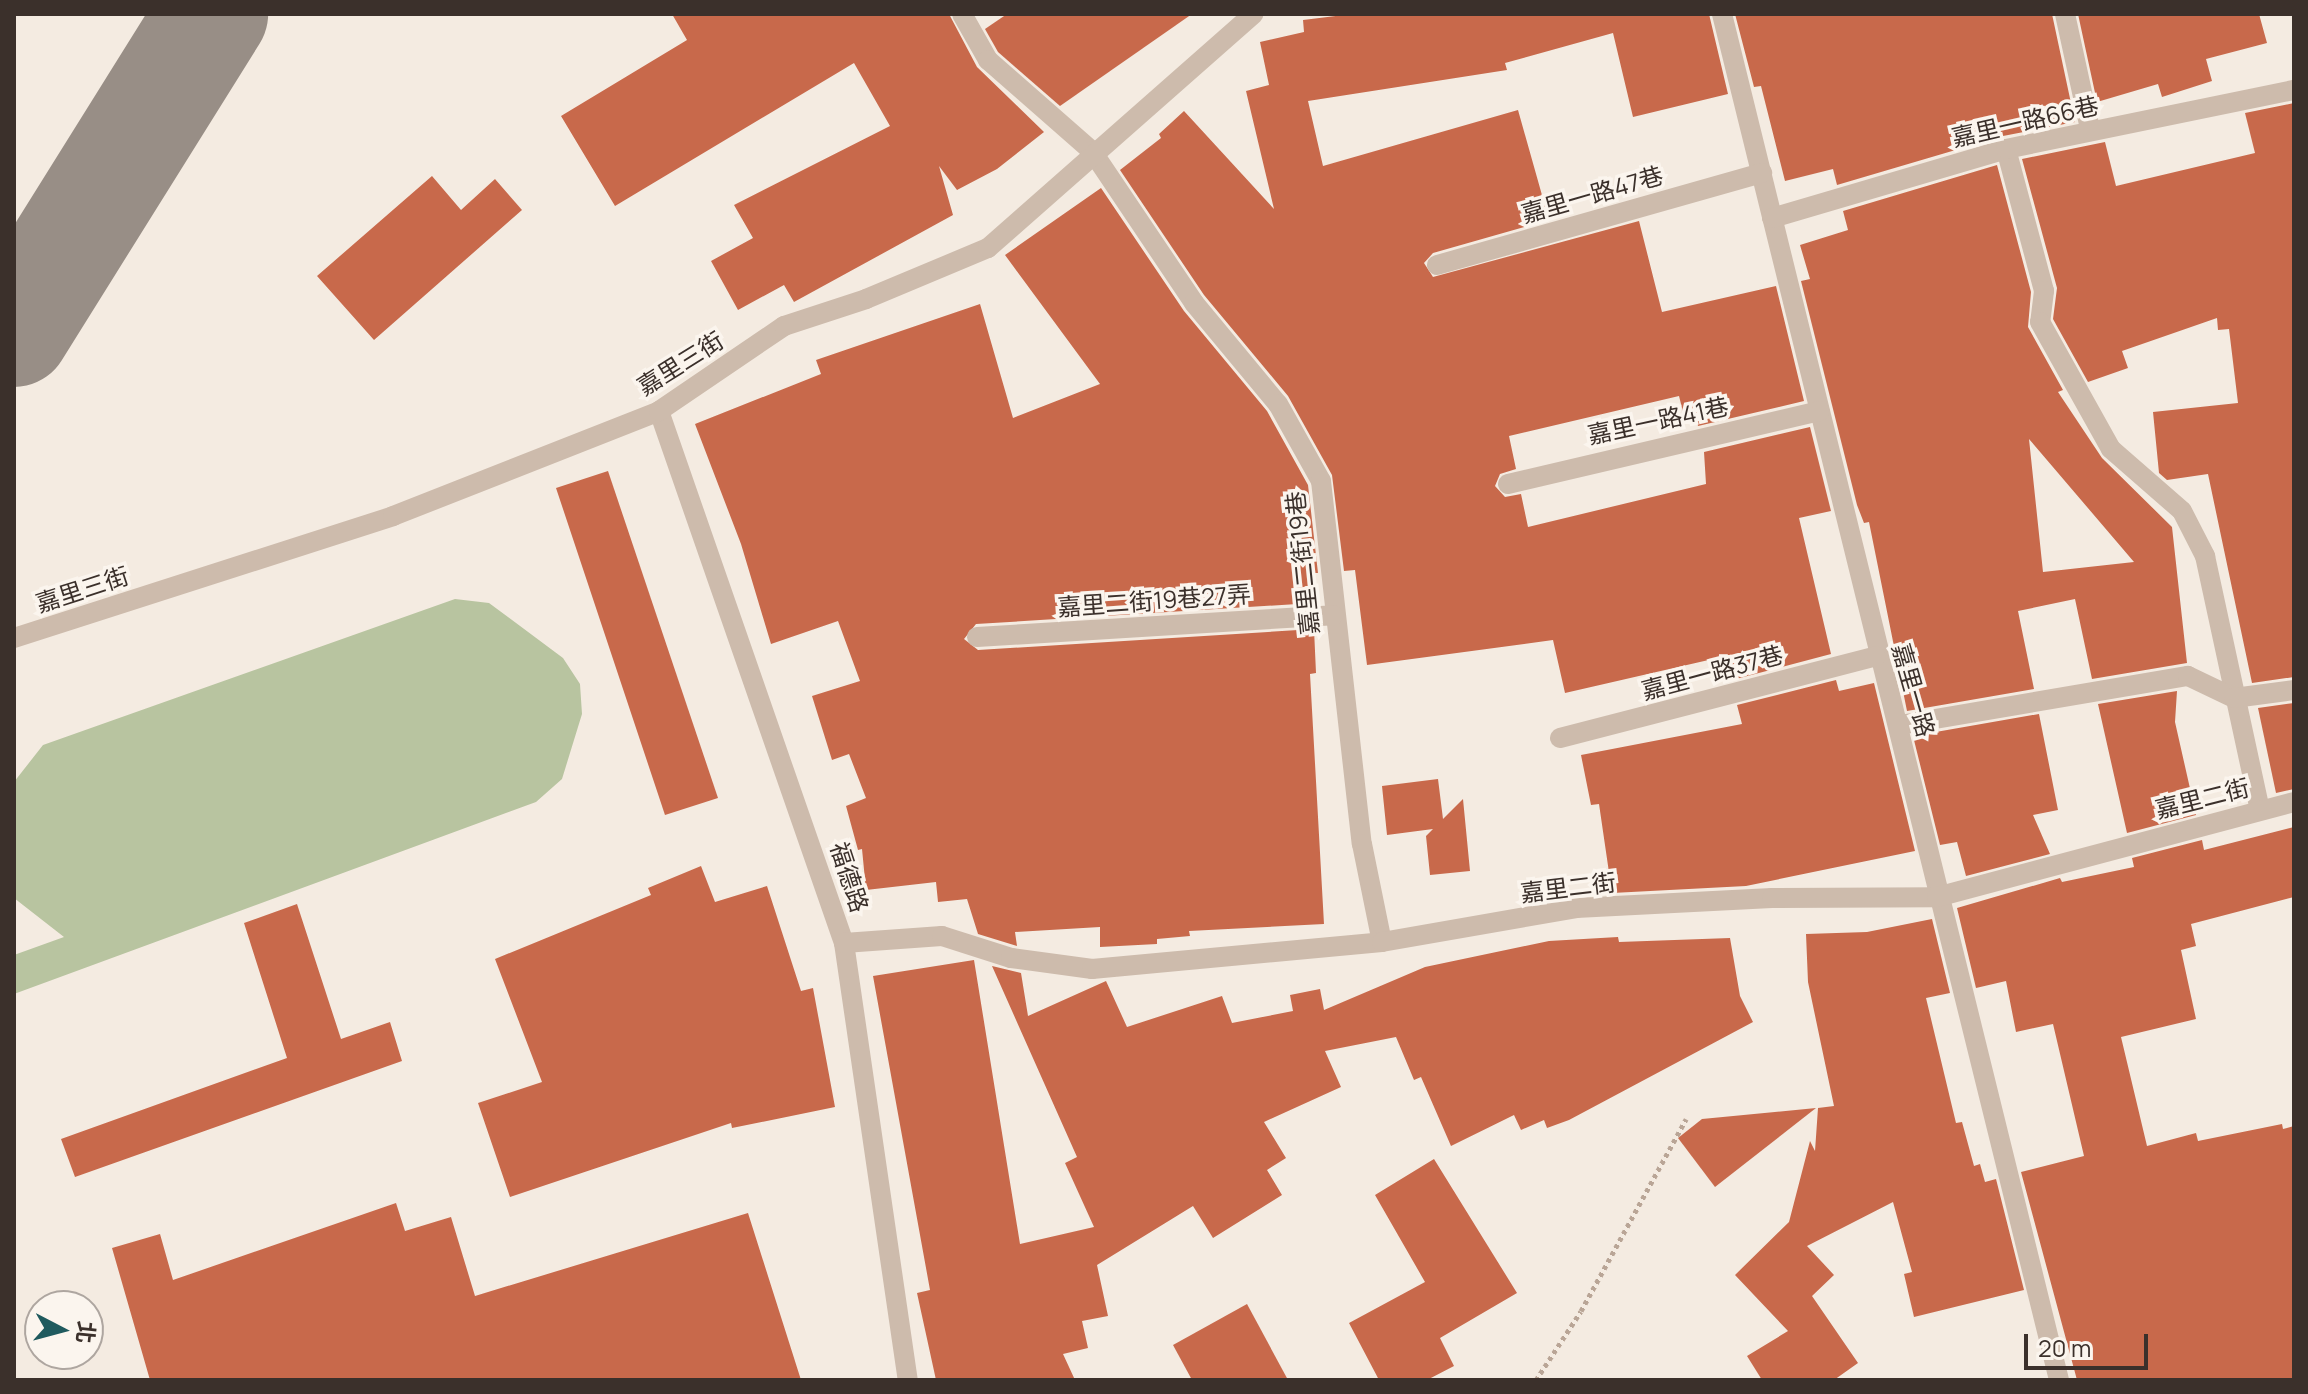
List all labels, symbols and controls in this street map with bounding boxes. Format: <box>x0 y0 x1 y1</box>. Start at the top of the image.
street label: 嘉里一路66巷 <box>1949 90 2101 152</box>
street label: 嘉里一路47巷 <box>1518 160 1666 228</box>
street label: 嘉里三街 <box>632 325 728 401</box>
street label: 嘉里一路41巷 <box>1585 391 1731 449</box>
street label: 嘉里二街19巷 <box>1280 490 1324 636</box>
street label: 嘉里三街 <box>32 560 132 618</box>
street label: 嘉里二街19巷27弄 <box>1056 579 1252 621</box>
street label: 嘉里一路37巷 <box>1638 639 1786 705</box>
street label: 嘉里一路 <box>1887 640 1941 740</box>
street label: 嘉里二街 <box>2152 772 2252 824</box>
street label: 福德路 <box>825 838 875 916</box>
street label: 嘉里二街 <box>1519 867 1617 907</box>
north arrow <box>24 1290 104 1370</box>
scale bar <box>2028 1318 2152 1368</box>
text: 北 <box>70 1320 102 1345</box>
text: 20 m <box>2038 1331 2091 1364</box>

